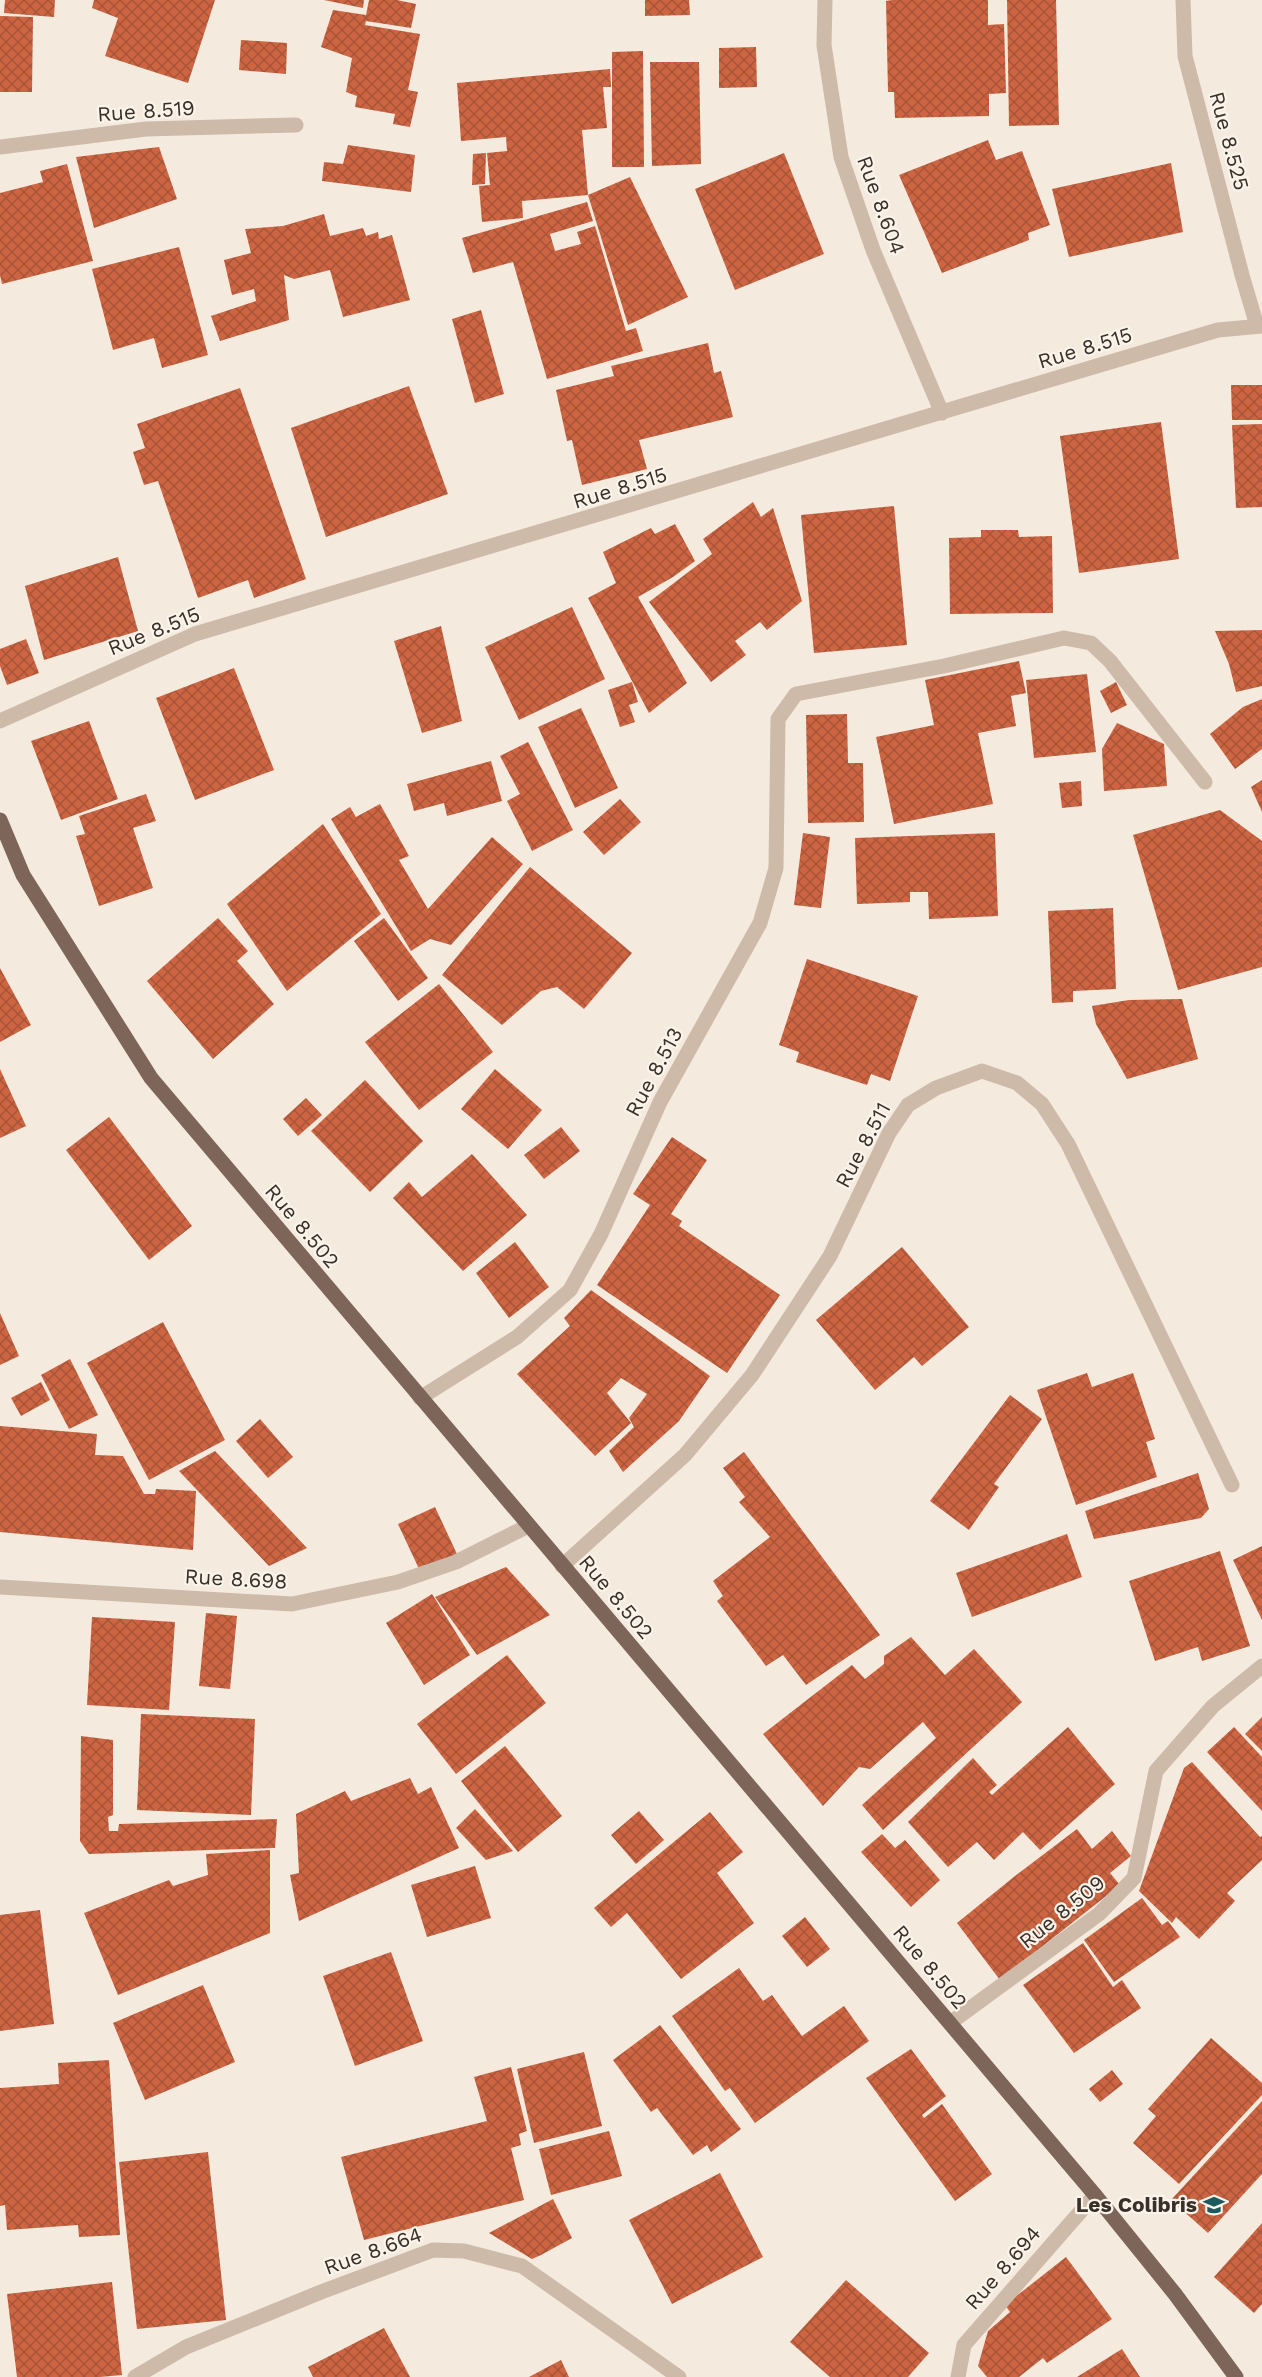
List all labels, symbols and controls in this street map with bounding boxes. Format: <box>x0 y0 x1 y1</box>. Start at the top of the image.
street label: Rue 8.525 <box>1204 89 1255 193</box>
street label: Rue 8.519 <box>96 95 196 126</box>
street label: Rue 8.604 <box>852 152 911 257</box>
street label: Rue 8.515 <box>1035 321 1135 374</box>
street label: Rue 8.515 <box>570 461 670 514</box>
street label: Rue 8.515 <box>104 601 204 660</box>
street label: Rue 8.513 <box>620 1023 687 1121</box>
street label: Rue 8.511 <box>830 1098 895 1192</box>
street label: Rue 8.502 <box>260 1179 345 1273</box>
street label: Rue 8.502 <box>574 1550 659 1644</box>
street label: Rue 8.698 <box>184 1563 288 1594</box>
street label: Rue 8.509 <box>1014 1870 1109 1954</box>
street label: Rue 8.502 <box>888 1920 973 2014</box>
place label: Les Colibris <box>1076 2192 1197 2217</box>
school or university icon: Les Colibris <box>1202 2193 1226 2217</box>
street label: Rue 8.664 <box>320 2221 425 2280</box>
street label: Rue 8.694 <box>959 2221 1046 2315</box>

